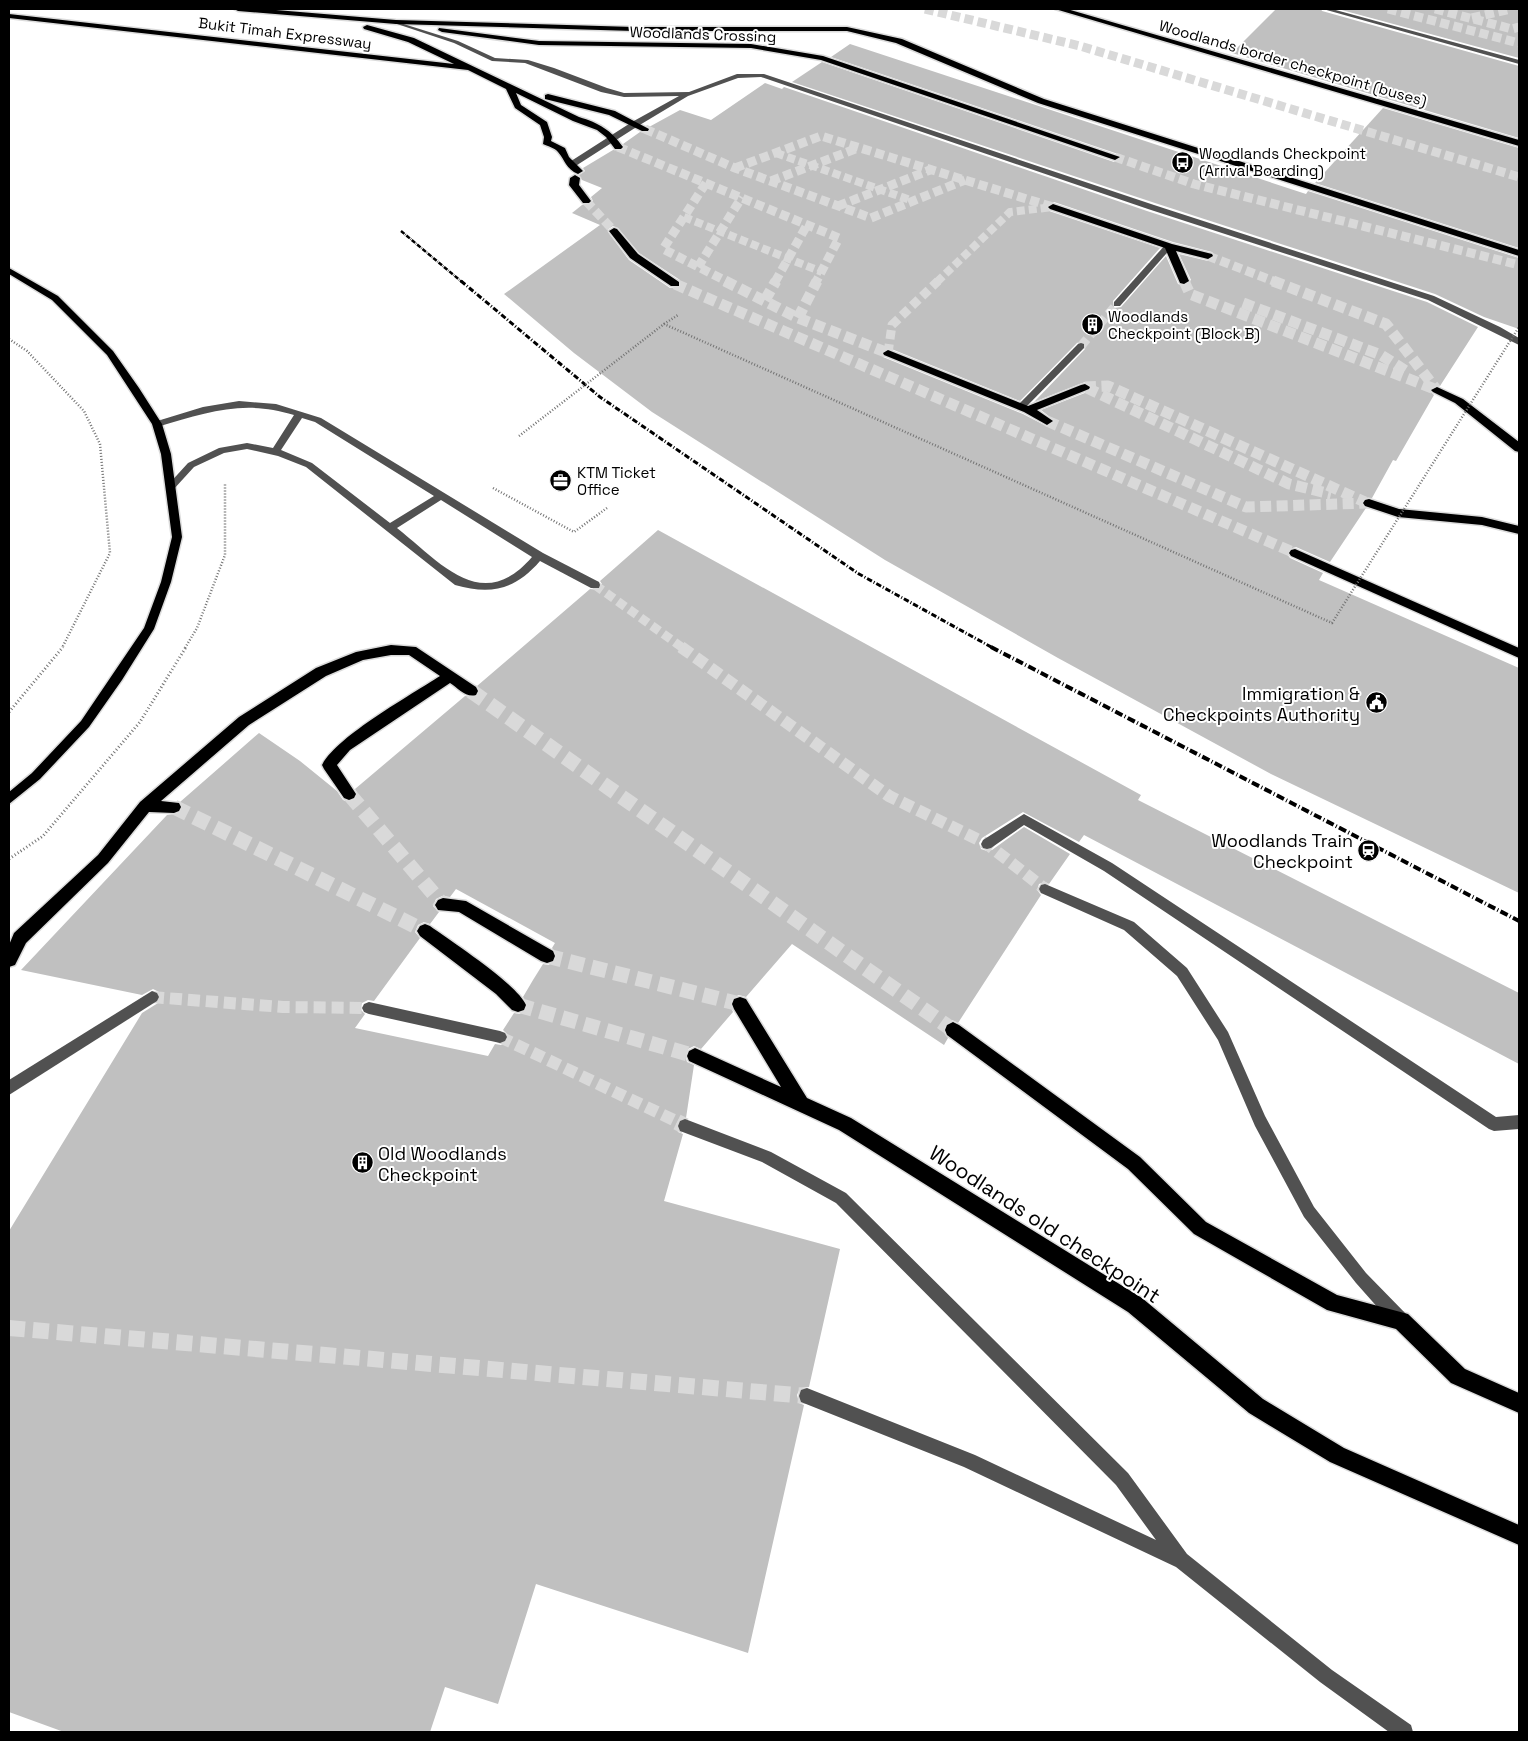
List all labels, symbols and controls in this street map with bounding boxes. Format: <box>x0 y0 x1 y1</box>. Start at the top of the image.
street label: Bukit Timah Expressway <box>197 13 373 53</box>
street label: Woodlands border checkpoint (buses) <box>1157 16 1429 111</box>
street label: Woodlands Crossing <box>629 22 777 46</box>
place label: Woodlands Checkpoint (Arrival Boarding) <box>1199 144 1366 181</box>
bus stop icon: Woodlands Checkpoint (Arrival Boarding) <box>1171 150 1195 174</box>
place label: Woodlands Checkpoint (Block B) <box>1108 307 1260 344</box>
building icon: Woodlands Checkpoint (Block B) <box>1080 313 1104 337</box>
place label: KTM Ticket Office <box>577 463 656 499</box>
office icon: KTM Ticket Office <box>549 469 573 493</box>
place label: Immigration & Checkpoints Authority <box>1163 682 1360 726</box>
public building icon: Immigration & Checkpoints Authority <box>1364 691 1388 715</box>
place label: Woodlands Train Checkpoint <box>1211 829 1353 873</box>
station icon: Woodlands Train Checkpoint <box>1357 838 1381 862</box>
street label: Woodlands old checkpoint <box>924 1139 1166 1309</box>
place label: Old Woodlands Checkpoint <box>378 1142 507 1186</box>
building icon: Old Woodlands Checkpoint <box>350 1151 374 1175</box>

